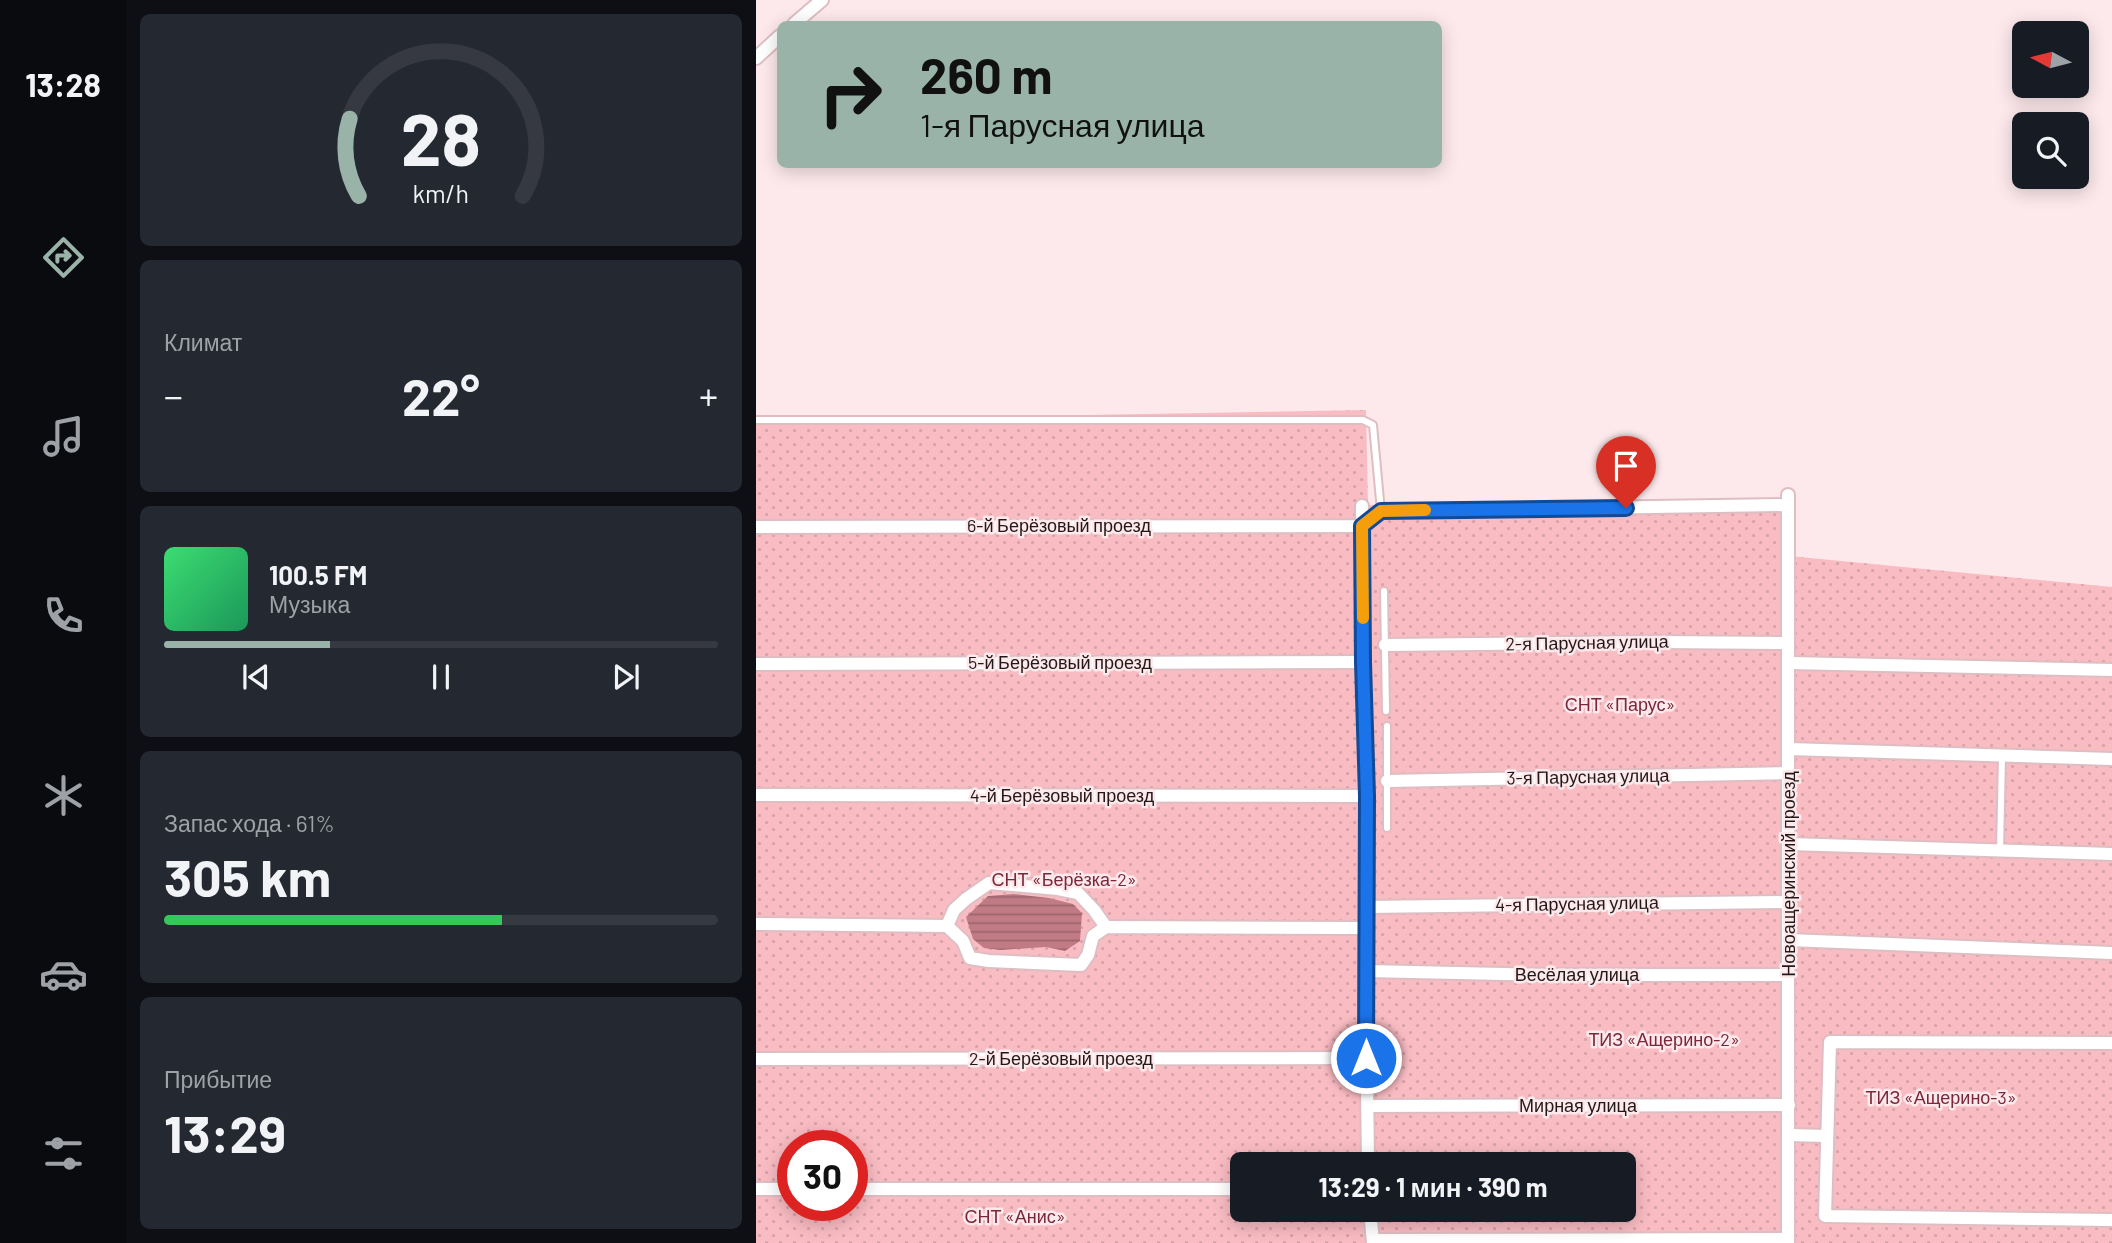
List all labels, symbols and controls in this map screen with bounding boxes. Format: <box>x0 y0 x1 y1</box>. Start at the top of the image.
north arrow <box>2012 21 2090 98</box>
map controls <box>2012 21 2089 189</box>
text: 260 m <box>920 45 1052 104</box>
icon: right <box>805 49 896 140</box>
text: 13:28 <box>25 65 101 103</box>
text: 28 <box>401 93 481 181</box>
text: 1-я Парусная улица <box>920 105 1205 143</box>
button: search <box>2012 112 2089 189</box>
text: km/h <box>413 178 469 208</box>
icon: directions <box>39 233 88 282</box>
text: Климат <box>164 328 242 356</box>
text: 22° <box>402 364 480 426</box>
text: − <box>164 372 183 418</box>
text: + <box>699 372 718 418</box>
icon: music <box>39 412 88 461</box>
pin <box>1596 436 1656 508</box>
icon: arrive <box>1607 447 1645 485</box>
street label: 6-й Берёзовый проезд <box>967 514 1151 536</box>
text: 100.5 FM <box>269 559 367 590</box>
text: Музыка <box>269 590 350 618</box>
icon: phone <box>39 591 88 640</box>
street label: 2-я Парусная улица <box>1505 630 1670 654</box>
street label: 5-й Берёзовый проезд <box>968 651 1152 673</box>
icon: previous <box>237 658 275 696</box>
icon: pause <box>422 658 460 696</box>
icon: next <box>607 658 645 696</box>
park label: СНТ «Парус» <box>1565 693 1675 715</box>
street label: 3-я Парусная улица <box>1506 764 1671 788</box>
icon: climate <box>39 771 88 820</box>
street label: Новоащеринский проезд <box>1777 771 1799 977</box>
street label: 4-й Берёзовый проезд <box>970 784 1155 806</box>
text: Запас хода · 61% <box>164 809 335 837</box>
text: 305 km <box>164 845 331 907</box>
park label: СНТ «Берёзка-2» <box>991 868 1137 890</box>
street label: 4-я Парусная улица <box>1495 891 1660 915</box>
icon: car <box>39 950 88 999</box>
street label: Весёлая улица <box>1515 963 1640 985</box>
position arrow <box>1329 1021 1403 1095</box>
park label: ТИЗ «Ащерино-2» <box>1588 1028 1740 1050</box>
street label: 2-й Берёзовый проезд <box>969 1047 1154 1069</box>
text: Прибытие <box>164 1065 272 1093</box>
park label: ТИЗ «Ащерино-3» <box>1866 1086 2016 1108</box>
street label: Мирная улица <box>1519 1094 1638 1116</box>
text: 13:29 <box>164 1101 286 1163</box>
icon: filters <box>39 1129 88 1178</box>
speed limit sign: 30 <box>777 1130 868 1221</box>
text: 13:29 · 1 мин · 390 m <box>1319 1171 1548 1202</box>
park label: СНТ «Анис» <box>964 1205 1066 1227</box>

